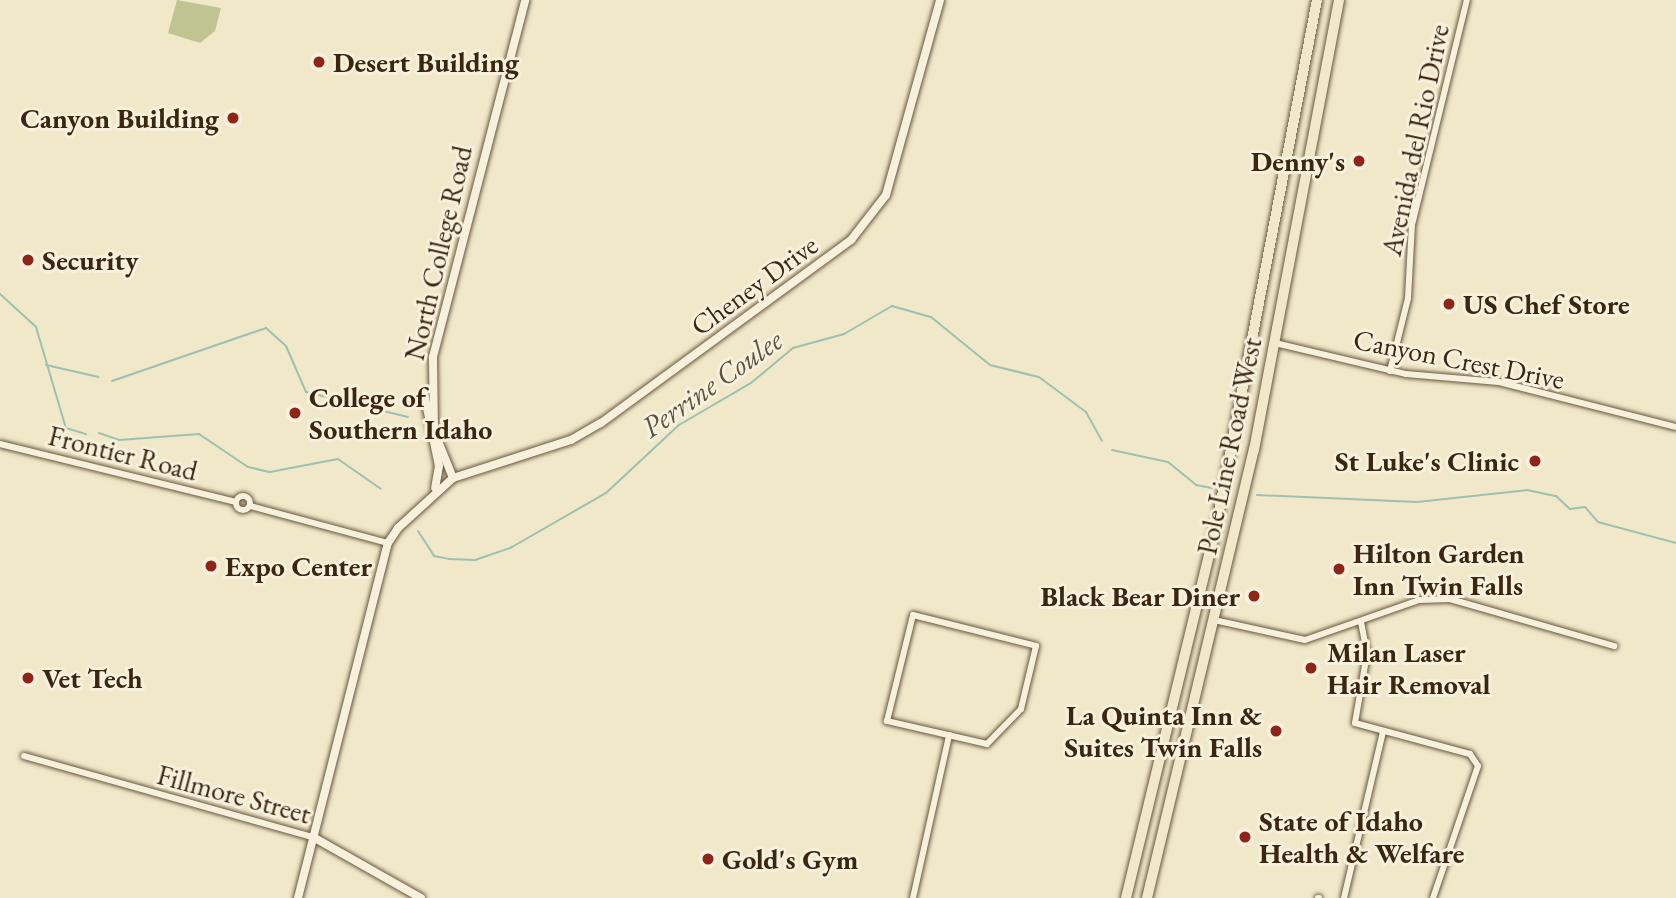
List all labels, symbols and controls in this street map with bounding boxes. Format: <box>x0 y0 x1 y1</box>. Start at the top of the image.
street label: Avenida del Rio Drive <box>1374 21 1456 259</box>
place label: Desert Building <box>333 45 519 79</box>
marker: Desert Building <box>311 54 327 70</box>
place label: Canyon Building <box>20 101 219 135</box>
marker: Canyon Building <box>225 110 241 126</box>
street label: North College Road <box>397 142 479 364</box>
place label: Denny's <box>1251 144 1345 178</box>
marker: Denny's <box>1351 153 1367 169</box>
street label: Cheney Drive <box>684 228 824 342</box>
place label: Security <box>42 243 139 277</box>
marker: Security <box>20 252 36 268</box>
place label: US Chef Store <box>1463 287 1630 321</box>
marker: US Chef Store <box>1441 296 1457 312</box>
water label: Perrine Coulee <box>634 322 790 446</box>
street label: Canyon Crest Drive <box>1351 322 1567 396</box>
street label: Pole Line Road West <box>1190 334 1268 558</box>
place label: College of Southern Idaho <box>309 380 492 446</box>
marker: College of Southern Idaho <box>287 405 303 421</box>
street label: Frontier Road <box>45 418 201 488</box>
place label: St Luke's Clinic <box>1335 444 1519 478</box>
marker: St Luke's Clinic <box>1525 451 1545 471</box>
place label: Hilton Garden Inn Twin Falls <box>1353 536 1524 602</box>
place label: Expo Center <box>225 549 372 583</box>
marker: Expo Center <box>203 558 219 574</box>
marker: Hilton Garden Inn Twin Falls <box>1331 561 1347 577</box>
place label: Black Bear Diner <box>1041 579 1240 613</box>
marker: Black Bear Diner <box>1246 588 1262 604</box>
place label: Milan Laser Hair Removal <box>1327 635 1491 701</box>
marker: Milan Laser Hair Removal <box>1301 658 1321 678</box>
place label: Vet Tech <box>42 661 143 695</box>
marker: Vet Tech <box>20 670 36 686</box>
place label: La Quinta Inn & Suites Twin Falls <box>1064 698 1262 764</box>
marker: La Quinta Inn & Suites Twin Falls <box>1268 723 1284 739</box>
street label: Fillmore Street <box>154 757 314 831</box>
place label: State of Idaho Health & Welfare <box>1259 804 1464 870</box>
marker: State of Idaho Health & Welfare <box>1237 829 1253 845</box>
place label: Gold's Gym <box>722 842 858 876</box>
marker: Gold's Gym <box>700 851 716 867</box>

